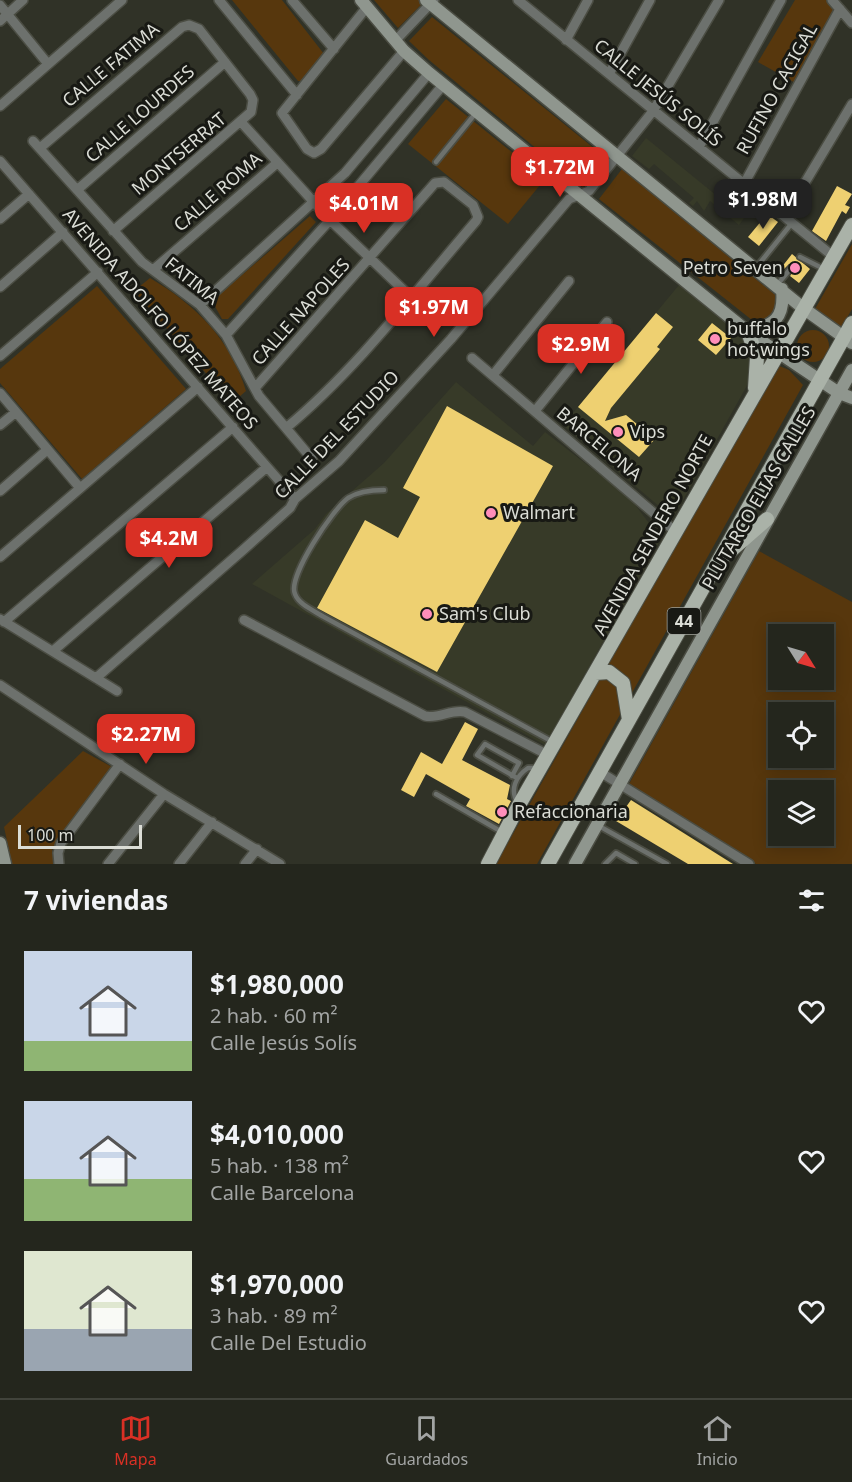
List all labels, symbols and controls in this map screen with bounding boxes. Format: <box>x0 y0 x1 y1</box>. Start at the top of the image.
street label: CALLE FATIMA <box>57 16 164 112</box>
street label: RUFINO CACIGAL <box>730 19 822 158</box>
street label: CALLE JESÚS SOLÍS <box>590 33 728 151</box>
street label: CALLE LOURDES <box>80 59 199 167</box>
street label: MONTSERRAT <box>126 107 231 200</box>
street label: CALLE ROMA <box>168 146 267 236</box>
pin: $1.72M <box>511 147 609 198</box>
text: $1.72M <box>525 153 595 180</box>
pin: $1.98M <box>714 179 812 230</box>
pin: $4.01M <box>315 183 413 234</box>
text: $1.98M <box>728 185 798 212</box>
text: $4.01M <box>329 189 399 216</box>
street label: AVENIDA ADOLFO LÓPEZ MATEOS <box>58 203 264 434</box>
street label: FATIMA <box>161 251 225 310</box>
street label: CALLE NAPOLES <box>246 253 355 370</box>
place label: Petro Seven <box>683 255 783 279</box>
marker: Petro Seven <box>788 261 802 275</box>
pin: $1.97M <box>385 287 483 338</box>
text: $1.97M <box>399 293 469 320</box>
place label: buffalo hot wings <box>727 316 810 361</box>
pin: $2.9M <box>539 324 623 375</box>
text: $2.9M <box>552 330 610 357</box>
marker: buffalo hot wings <box>708 332 722 346</box>
street label: CALLE DEL ESTUDIO <box>269 365 404 504</box>
street label: BARCELONA <box>552 401 648 486</box>
street label: PLUTARCO ELIAS CALLES <box>696 401 821 593</box>
place label: Vips <box>630 419 665 443</box>
marker: Vips <box>611 425 625 439</box>
street label: AVENIDA SENDERO NORTE <box>587 430 717 639</box>
place label: Walmart <box>503 500 575 524</box>
marker: Walmart <box>484 506 498 520</box>
pin: $4.2M <box>127 518 211 569</box>
text: $4.2M <box>140 524 198 551</box>
place label: Sam's Club <box>439 601 531 625</box>
marker: Sam's Club <box>420 607 434 621</box>
road number: 44 <box>668 608 700 634</box>
north arrow <box>768 624 834 690</box>
map controls <box>768 624 834 846</box>
button: locate <box>768 702 834 768</box>
pin: $2.27M <box>97 714 195 765</box>
text: $2.27M <box>111 720 181 747</box>
button: layers <box>768 780 834 846</box>
place label: Refaccionaria <box>514 799 628 823</box>
marker: Refaccionaria <box>495 805 509 819</box>
scale bar <box>18 822 142 850</box>
text: 100 m <box>27 824 74 846</box>
text: 7 viviendas <box>24 882 168 918</box>
icon: filters <box>795 884 828 917</box>
text: $1,980,000 <box>210 966 344 1002</box>
icon: home <box>72 975 144 1047</box>
icon: heart <box>795 995 828 1028</box>
text: 2 hab. · 60 m² <box>210 1002 337 1029</box>
text: Calle Jesús Solís <box>210 1029 357 1056</box>
text: $4,010,000 <box>210 1116 344 1152</box>
icon: home <box>72 1125 144 1197</box>
icon: heart <box>795 1145 828 1178</box>
text: 5 hab. · 138 m² <box>210 1152 349 1179</box>
text: Calle Barcelona <box>210 1179 354 1206</box>
text: $1,970,000 <box>210 1266 344 1302</box>
icon: home <box>72 1275 144 1347</box>
icon: heart <box>795 1295 828 1328</box>
text: 3 hab. · 89 m² <box>210 1302 337 1329</box>
text: Calle Del Estudio <box>210 1329 367 1356</box>
tab: Mapa <box>114 1412 157 1470</box>
tab: Guardados <box>385 1412 468 1470</box>
tab: Inicio <box>697 1412 738 1470</box>

